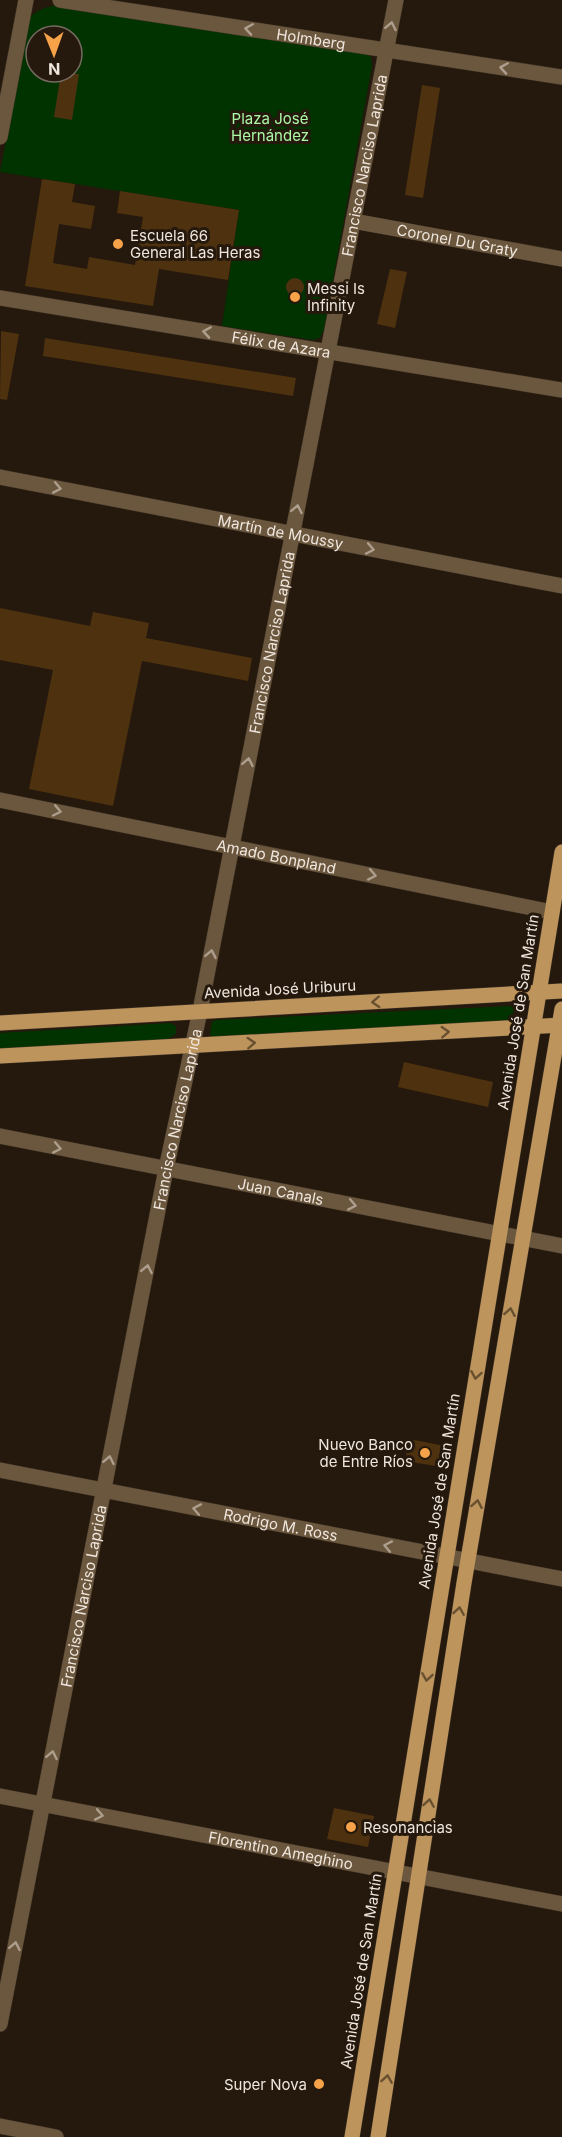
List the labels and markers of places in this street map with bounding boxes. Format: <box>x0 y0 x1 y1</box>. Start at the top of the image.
place label: Escuela 66 General Las Heras <box>130 226 260 262</box>
marker: Escuela 66 General Las Heras <box>111 237 125 251</box>
place label: Messi Is Infinity <box>307 279 365 315</box>
marker: Messi Is Infinity <box>288 290 302 304</box>
place label: Nuevo Banco de Entre Ríos <box>318 1435 413 1471</box>
marker: Nuevo Banco de Entre Ríos <box>418 1446 432 1460</box>
place label: Resonancias <box>363 1818 453 1837</box>
marker: Resonancias <box>344 1820 358 1834</box>
place label: Super Nova <box>224 2075 307 2094</box>
marker: Super Nova <box>312 2077 326 2091</box>

